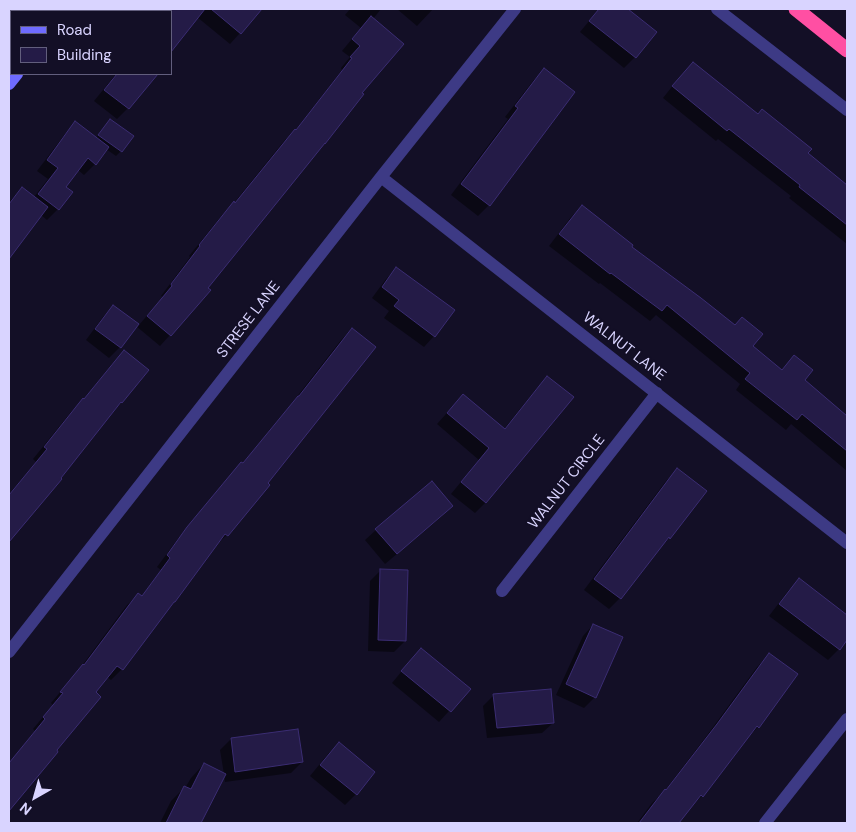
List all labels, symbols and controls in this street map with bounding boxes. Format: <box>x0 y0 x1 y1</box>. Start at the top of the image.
legend <box>10 10 172 75</box>
text: Road <box>57 20 92 40</box>
text: Building <box>57 45 112 65</box>
street label: STRESE LANE <box>214 278 284 362</box>
street label: WALNUT LANE <box>579 309 669 385</box>
street label: WALNUT CIRCLE <box>525 431 609 533</box>
north arrow <box>10 772 60 822</box>
text: N <box>16 799 35 819</box>

